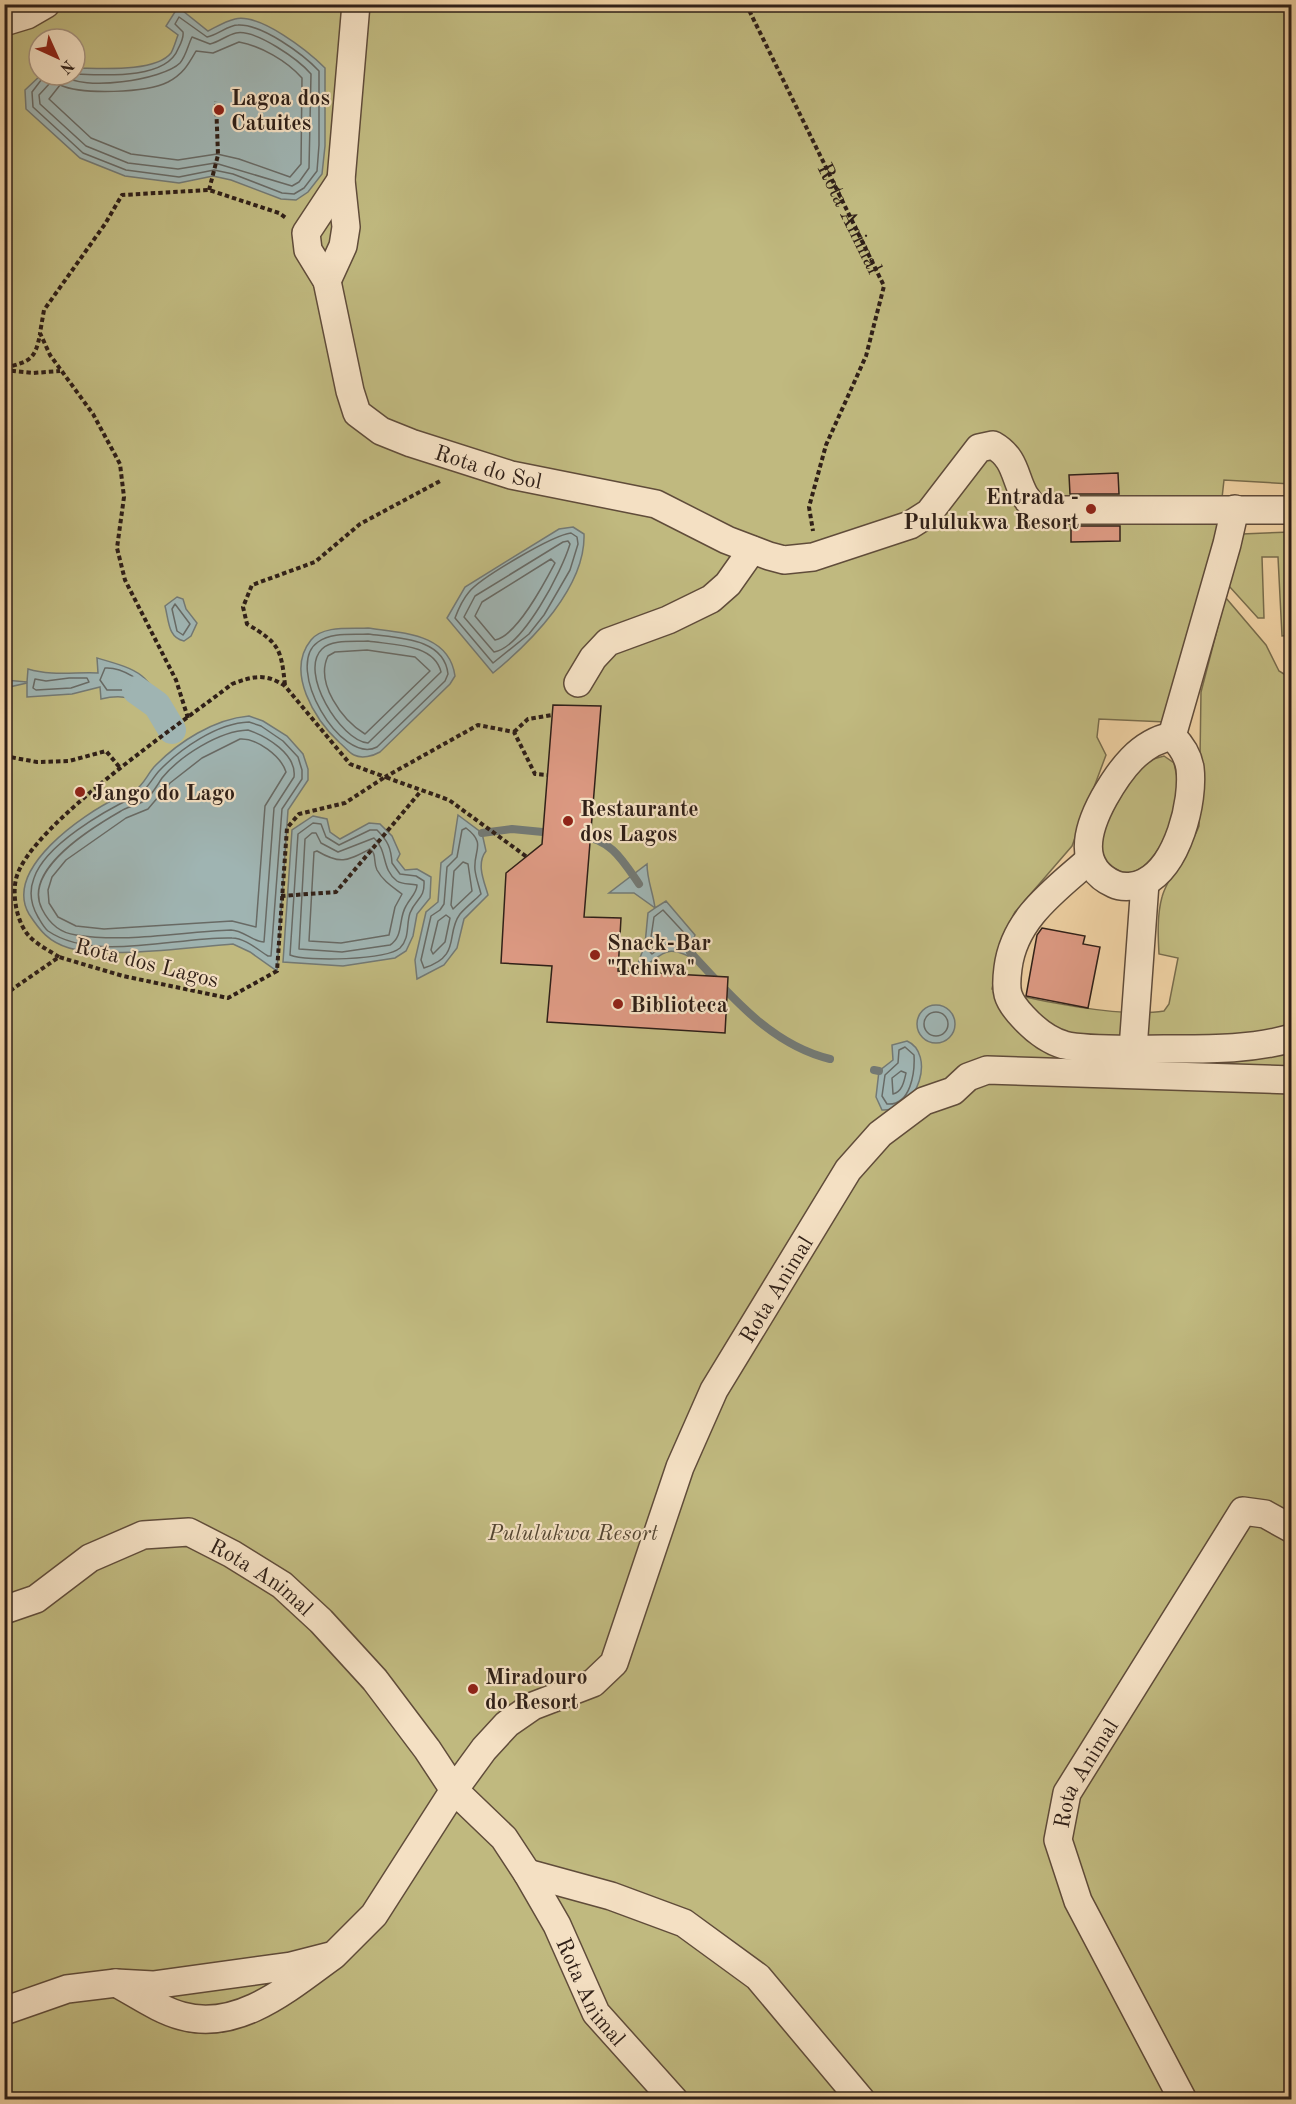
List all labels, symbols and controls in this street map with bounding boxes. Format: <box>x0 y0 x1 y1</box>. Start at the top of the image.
north arrow <box>27 27 87 87</box>
text: N <box>56 56 76 77</box>
place label: Lagoa dos Catuites <box>231 88 330 135</box>
marker: Lagoa dos Catuites <box>212 103 226 117</box>
street label: Rota Animal <box>812 160 885 278</box>
street label: Rota do Sol <box>432 442 544 494</box>
place label: Entrada - Pululukwa Resort <box>903 487 1079 534</box>
marker: Entrada - Pululukwa Resort <box>1084 502 1098 516</box>
place label: Jango do Lago <box>92 783 235 805</box>
marker: Jango do Lago <box>73 785 87 799</box>
place label: Restaurante dos Lagos <box>580 799 699 846</box>
marker: Restaurante dos Lagos <box>561 814 575 828</box>
place label: Snack-Bar "Tchiwa" <box>607 933 711 980</box>
street label: Rota dos Lagos <box>72 935 221 992</box>
marker: Snack-Bar "Tchiwa" <box>588 948 602 962</box>
place label: Biblioteca <box>630 995 728 1017</box>
marker: Biblioteca <box>611 997 625 1011</box>
street label: Rota Animal <box>736 1233 818 1347</box>
park label: Pululukwa Resort <box>487 1523 659 1545</box>
street label: Rota Animal <box>206 1536 316 1621</box>
place label: Miradouro do Resort <box>485 1667 587 1714</box>
marker: Miradouro do Resort <box>466 1682 480 1696</box>
street label: Rota Animal <box>1052 1716 1123 1830</box>
street label: Rota Animal <box>551 1935 629 2051</box>

